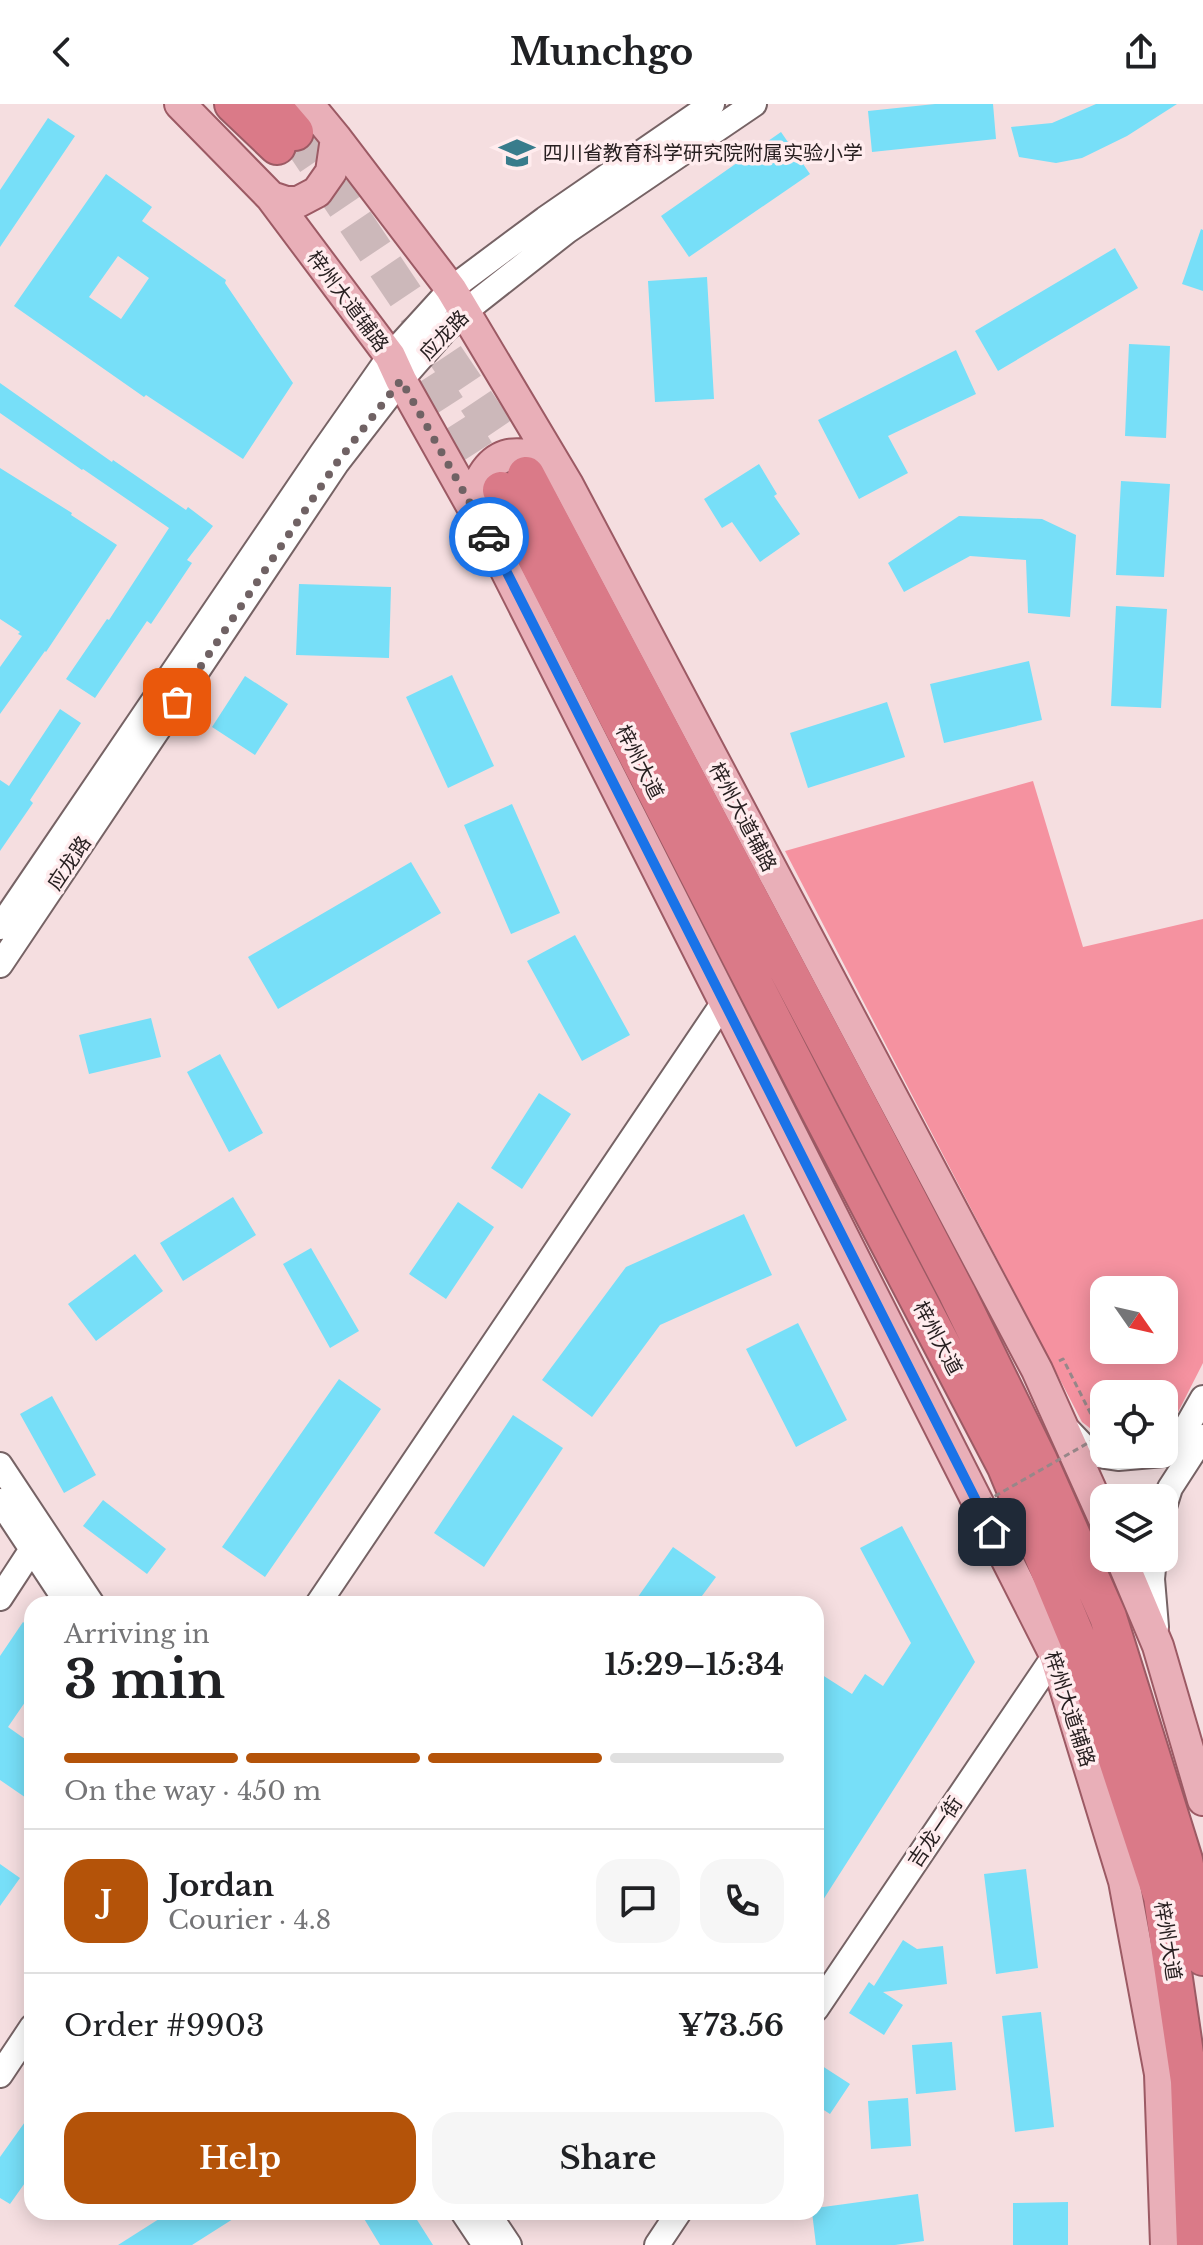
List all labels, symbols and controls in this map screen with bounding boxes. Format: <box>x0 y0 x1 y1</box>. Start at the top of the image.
icon: back <box>40 30 84 74</box>
text: Munchgo <box>510 30 693 75</box>
icon: share <box>1119 30 1163 74</box>
school or university icon: 四川省教育科学研究院附属实验小学 <box>498 134 536 172</box>
place label: 四川省教育科学研究院附属实验小学 <box>543 141 863 165</box>
street label: 梓州大道辅路 <box>302 246 394 356</box>
street label: 应龙路 <box>415 305 473 365</box>
courier <box>449 497 529 577</box>
icon: car <box>467 515 511 559</box>
pin <box>143 668 211 736</box>
icon: bag <box>155 680 199 724</box>
street label: 梓州大道 <box>611 721 669 803</box>
street label: 梓州大道辅路 <box>704 758 782 876</box>
street label: 应龙路 <box>42 831 96 895</box>
north arrow <box>1090 1276 1178 1364</box>
map controls <box>1090 1276 1178 1572</box>
street label: 梓州大道 <box>909 1297 967 1379</box>
button: locate <box>1090 1380 1178 1468</box>
button: layers <box>1090 1484 1178 1572</box>
pin <box>958 1498 1026 1566</box>
icon: home <box>970 1510 1014 1554</box>
text: Arriving in <box>64 1618 210 1650</box>
text: 15:29–15:34 <box>604 1646 784 1683</box>
text: 3 min <box>64 1648 225 1712</box>
street label: 梓州大道辅路 <box>1040 1648 1100 1770</box>
text: On the way · 450 m <box>64 1775 321 1807</box>
street label: 吉龙一街 <box>903 1792 967 1872</box>
button: chat <box>596 1859 680 1943</box>
button: phone <box>700 1859 784 1943</box>
text: Jordan <box>168 1867 274 1904</box>
text: J <box>100 1883 112 1920</box>
street label: 梓州大道 <box>1150 1900 1186 1982</box>
text: Courier · 4.8 <box>168 1904 331 1936</box>
text: Order #9903 <box>64 2007 264 2044</box>
text: ¥73.56 <box>678 2007 784 2044</box>
button: Help <box>64 2112 416 2204</box>
button: Share <box>432 2112 784 2204</box>

